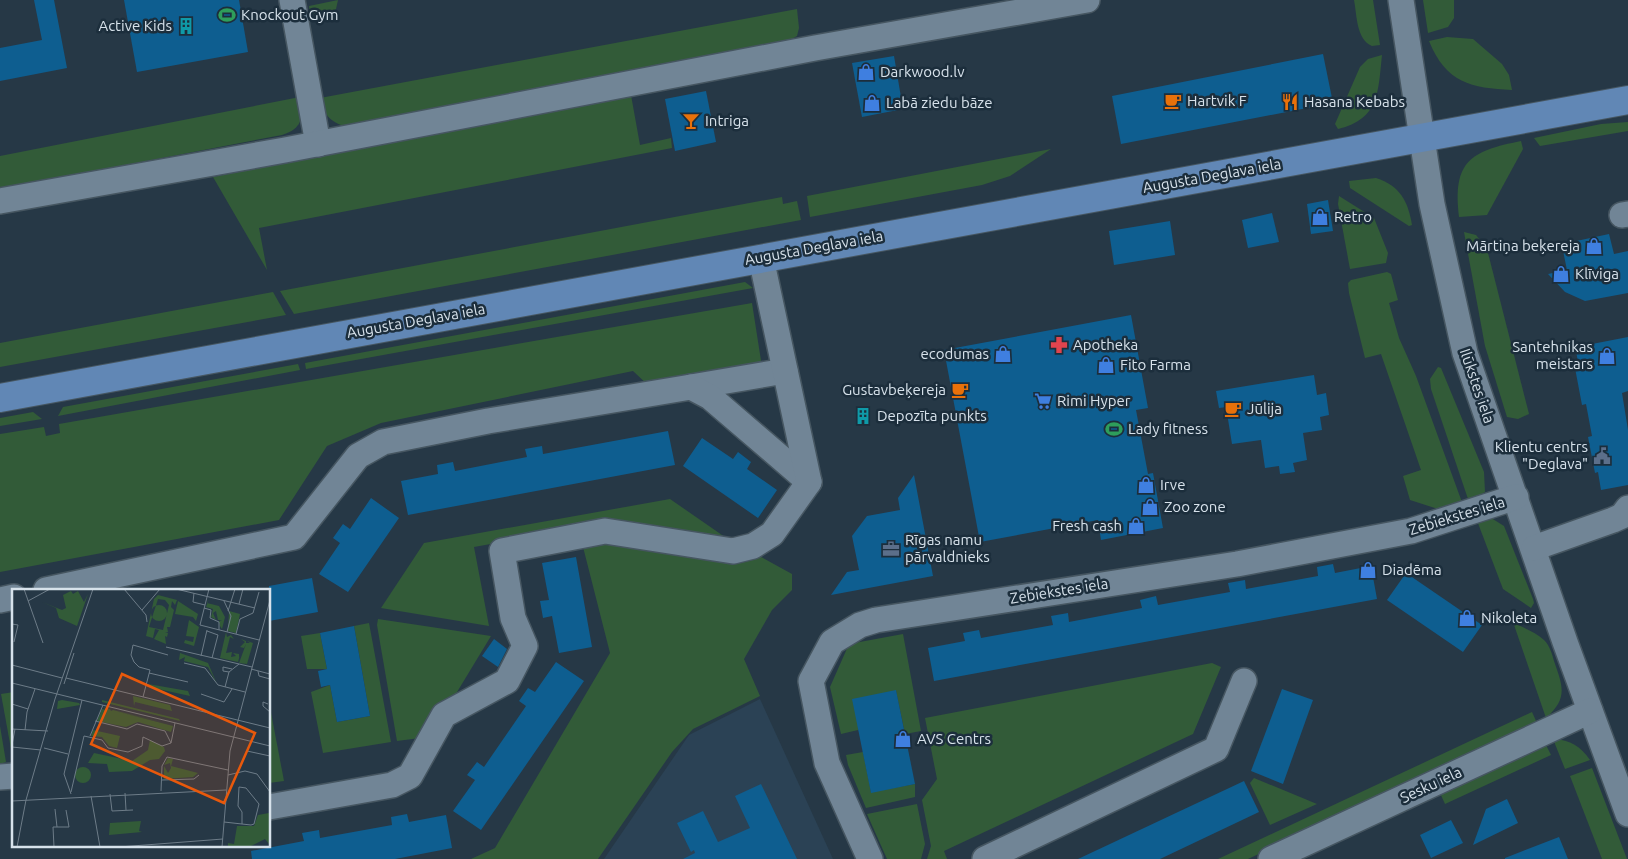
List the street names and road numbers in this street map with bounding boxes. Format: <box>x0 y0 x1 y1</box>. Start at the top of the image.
street label: Augusta Deglava iela <box>1141 155 1282 196</box>
street label: Augusta Deglava iela <box>743 227 884 268</box>
street label: Augusta Deglava iela <box>345 300 486 341</box>
street label: Ilūkstes iela <box>1457 346 1498 426</box>
street label: Zebiekstes iela <box>1407 493 1507 538</box>
street label: Zebiekstes iela <box>1009 574 1109 607</box>
street label: Sesku iela <box>1397 763 1464 806</box>

